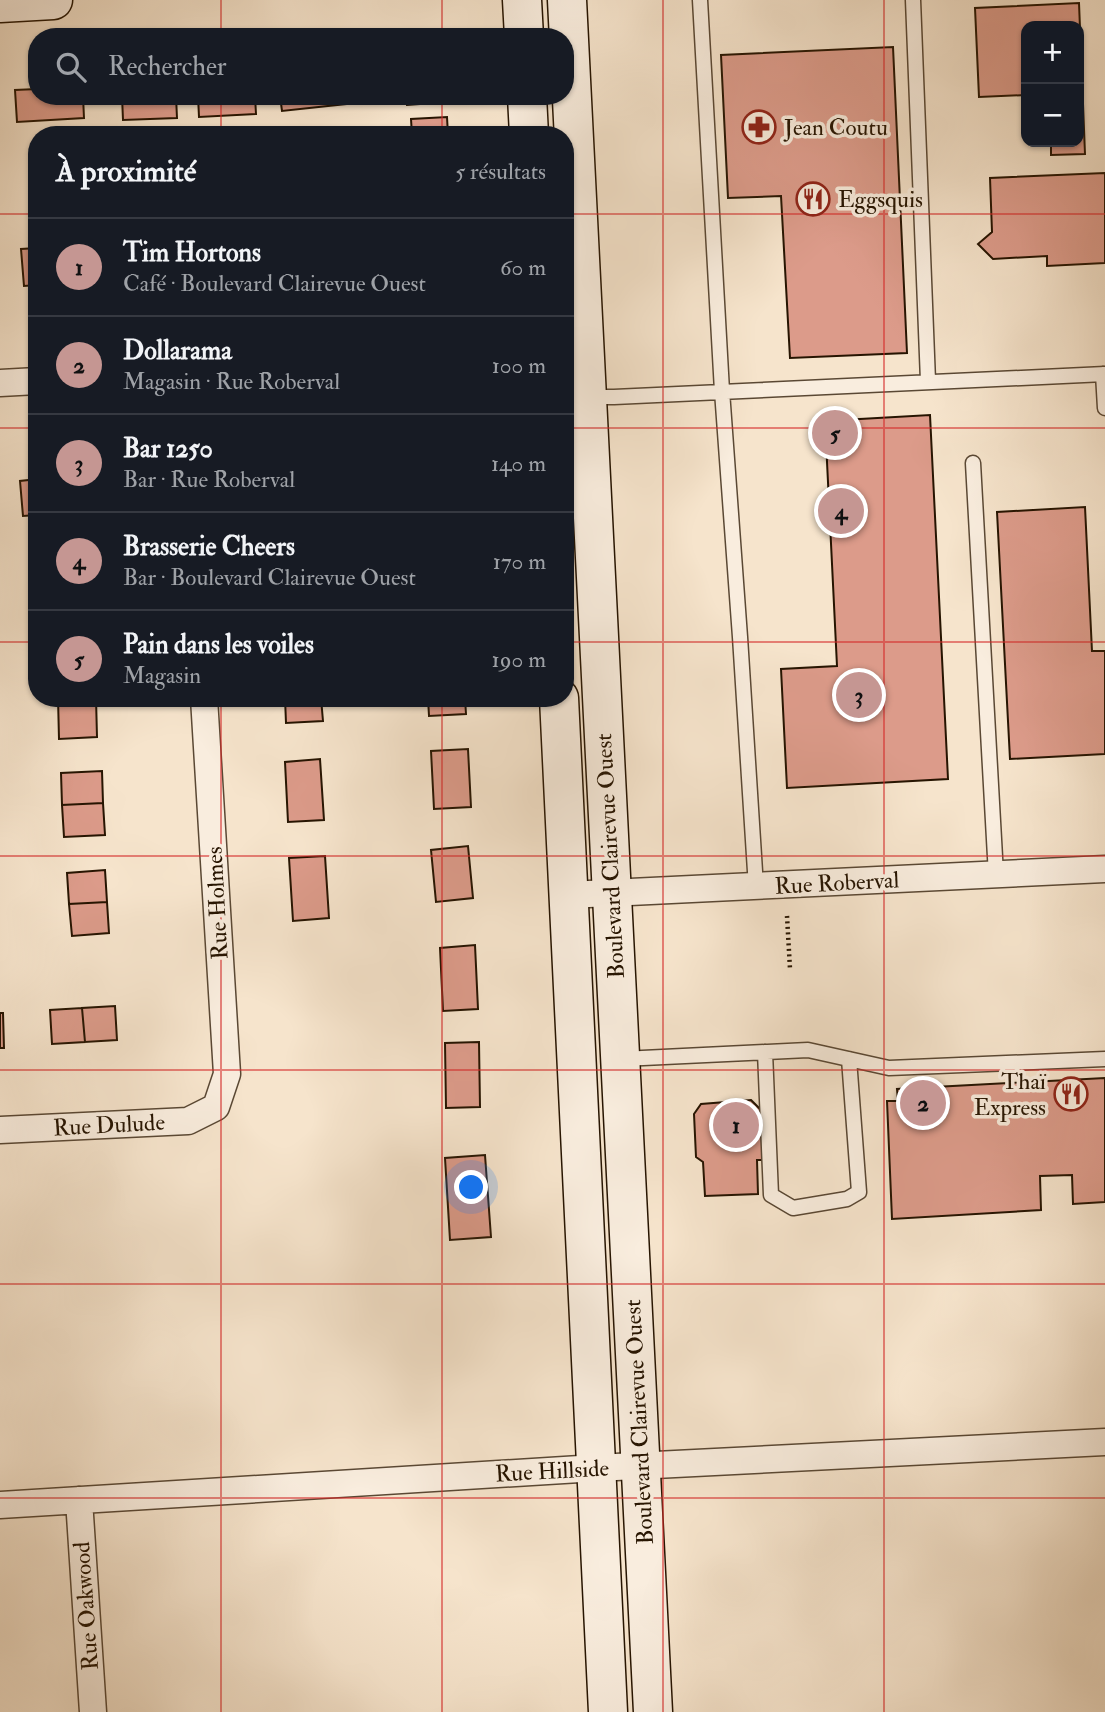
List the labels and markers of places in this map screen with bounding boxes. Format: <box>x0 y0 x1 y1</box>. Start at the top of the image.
pharmacy icon: Jean Coutu <box>740 108 778 146</box>
place label: Jean Coutu <box>783 113 888 142</box>
restaurant icon: Eggsquis <box>794 180 832 218</box>
place label: Eggsquis <box>838 185 923 214</box>
pin: 5 <box>812 407 858 459</box>
pin: 4 <box>818 485 864 537</box>
pin: 3 <box>836 669 882 721</box>
place label: Thaï Express <box>974 1067 1047 1123</box>
restaurant icon: Thaï Express <box>1052 1075 1090 1113</box>
pin: 2 <box>900 1077 946 1129</box>
pin: 1 <box>713 1099 759 1151</box>

